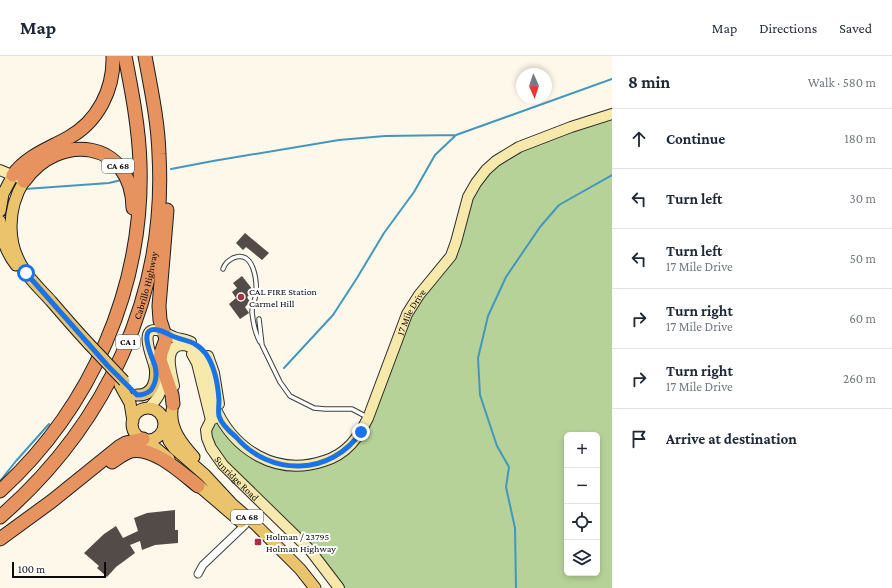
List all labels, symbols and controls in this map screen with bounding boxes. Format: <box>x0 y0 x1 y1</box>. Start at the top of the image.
text: Map <box>20 17 56 38</box>
text: Map <box>712 20 737 36</box>
text: Directions <box>759 20 817 36</box>
text: Saved <box>839 20 872 36</box>
north arrow <box>516 68 552 104</box>
text: 8 min <box>628 73 670 92</box>
text: Walk · 580 m <box>808 75 876 90</box>
icon: ahead <box>628 128 650 150</box>
text: Continue <box>666 131 725 147</box>
text: 180 m <box>844 131 876 146</box>
road number: CA 68 <box>102 159 134 173</box>
icon: left <box>628 188 650 210</box>
text: Turn left <box>666 191 722 207</box>
text: 30 m <box>850 191 876 206</box>
text: Turn left <box>666 243 722 259</box>
icon: left <box>628 248 650 270</box>
street label: Cabrillo Highway <box>131 250 160 321</box>
text: 50 m <box>850 251 876 266</box>
text: 17 Mile Drive <box>666 259 733 274</box>
route start <box>17 264 35 282</box>
place label: CAL FIRE Station Carmel Hill <box>249 286 318 309</box>
street label: 17 Mile Drive <box>395 286 428 337</box>
marker: CAL FIRE Station Carmel Hill <box>236 292 246 302</box>
text: Turn right <box>666 303 733 319</box>
icon: right <box>628 308 650 330</box>
text: 60 m <box>849 311 876 326</box>
text: 17 Mile Drive <box>666 319 733 334</box>
road number: CA 1 <box>116 335 140 349</box>
text: Turn right <box>666 363 733 379</box>
icon: right <box>628 368 650 390</box>
text: 260 m <box>843 371 876 386</box>
text: 17 Mile Drive <box>666 379 733 394</box>
route end <box>352 423 370 441</box>
icon: arrive <box>628 428 650 450</box>
text: Arrive at destination <box>666 431 797 447</box>
map controls <box>564 432 600 576</box>
button: + <box>564 432 600 468</box>
street label: Sunridge Road <box>212 454 262 504</box>
button: − <box>564 468 600 504</box>
button: locate <box>564 504 600 540</box>
road number: CA 68 <box>231 510 263 524</box>
place label: Holman / 23795 Holman Highway <box>266 531 336 554</box>
marker: Holman / 23795 Holman Highway <box>253 537 263 547</box>
button: layers <box>564 540 600 576</box>
scale bar <box>12 560 106 579</box>
text: 100 m <box>18 563 45 575</box>

